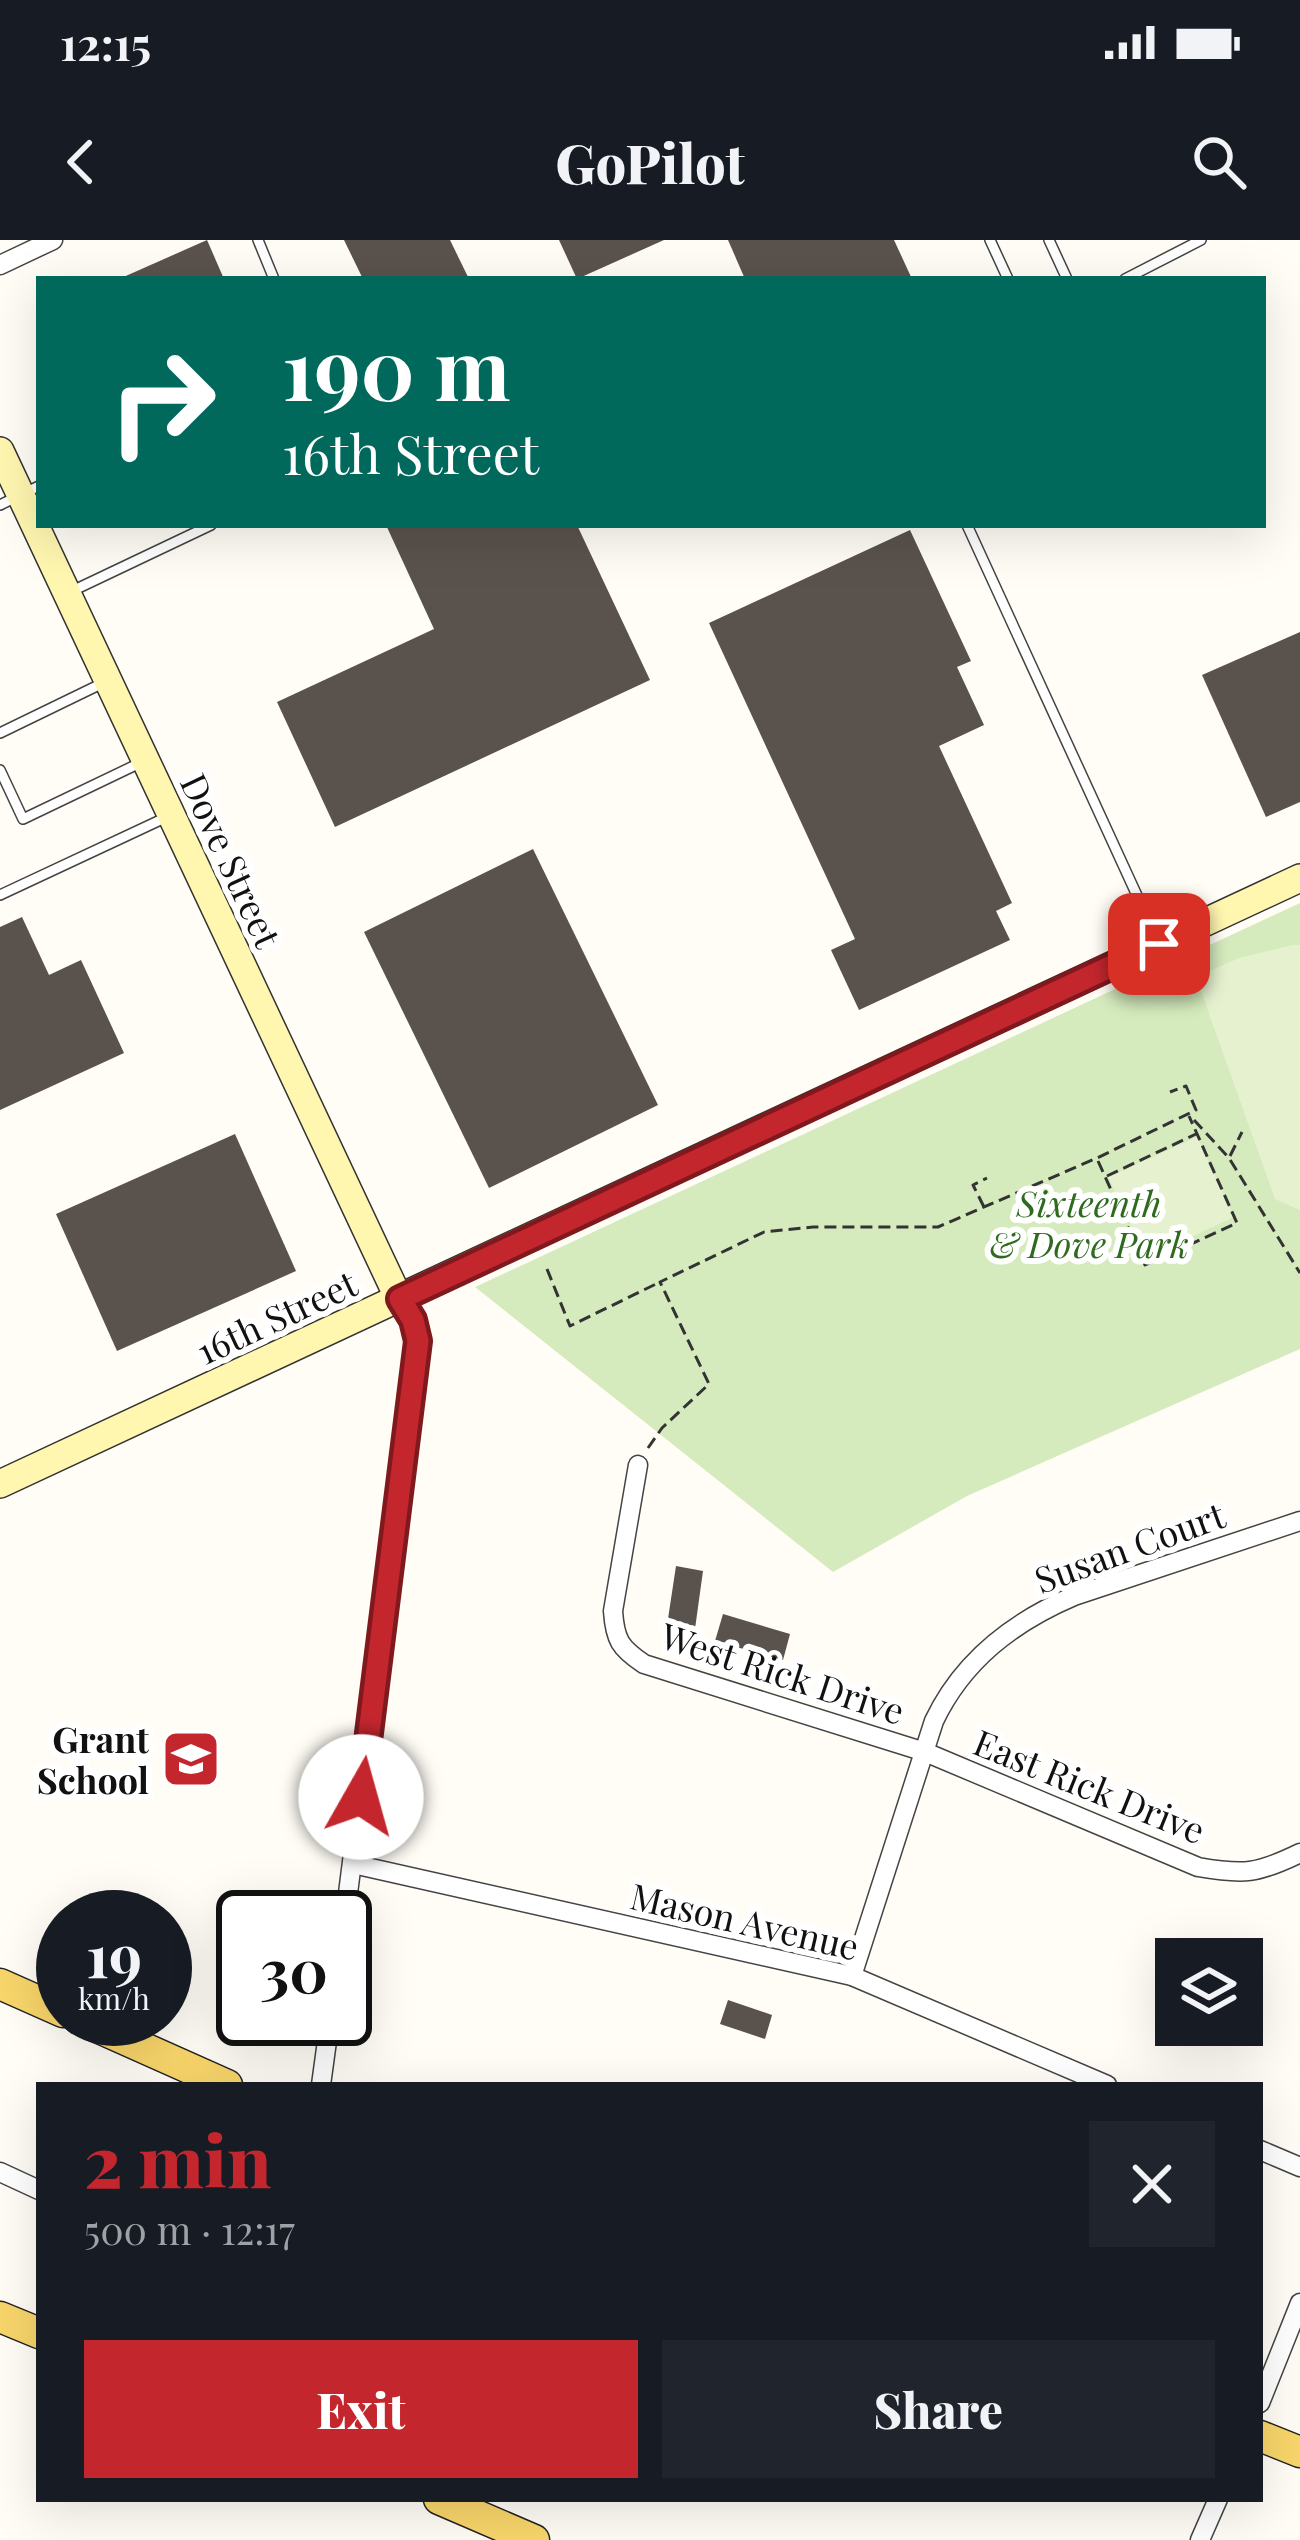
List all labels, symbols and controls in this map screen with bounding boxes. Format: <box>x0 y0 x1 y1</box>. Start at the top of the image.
text: 12:15 <box>60 12 151 72</box>
text: GoPilot <box>555 126 745 198</box>
icon: back <box>48 129 114 195</box>
icon: search <box>1186 129 1252 195</box>
text: 190 m <box>282 310 510 422</box>
icon: right <box>84 324 240 480</box>
text: 16th Street <box>282 417 539 489</box>
street label: Dove Street <box>171 765 294 956</box>
pin <box>1108 893 1210 995</box>
icon: arrive <box>1126 911 1192 977</box>
park label: Sixteenth & Dove Park <box>989 1178 1189 1267</box>
street label: 16th Street <box>188 1257 365 1374</box>
street label: Susan Court <box>1027 1489 1232 1603</box>
street label: West Rick Drive <box>654 1610 911 1734</box>
place label: Grant School <box>37 1714 149 1803</box>
street label: East Rick Drive <box>968 1717 1212 1853</box>
school or university icon: Grant School <box>160 1728 222 1790</box>
position arrow <box>298 1734 424 1860</box>
street label: Mason Avenue <box>626 1870 864 1970</box>
speed limit sign: 30 <box>216 1890 372 2046</box>
text: 19 <box>86 1913 142 1993</box>
map controls <box>1155 1938 1263 2046</box>
button: layers <box>1155 1938 1263 2046</box>
text: km/h <box>78 1978 150 2018</box>
text: 2 min <box>84 2110 272 2206</box>
button: close <box>1089 2121 1215 2247</box>
text: 500 m · 12:17 <box>84 2203 295 2255</box>
button: Exit <box>84 2340 638 2478</box>
button: Share <box>662 2340 1215 2478</box>

